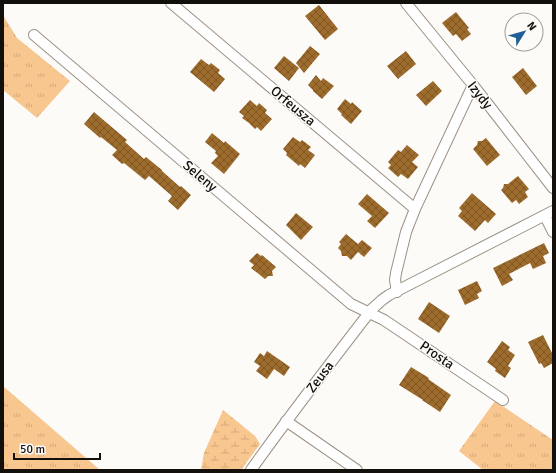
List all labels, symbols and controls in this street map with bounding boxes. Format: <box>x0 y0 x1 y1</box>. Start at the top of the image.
north arrow <box>504 12 544 52</box>
text: N <box>524 19 539 33</box>
street label: Izydy <box>464 78 496 113</box>
street label: Orfeusza <box>267 82 319 130</box>
street label: Seleny <box>179 157 221 196</box>
street label: Prosta <box>416 337 458 373</box>
street label: Zeusa <box>303 358 337 396</box>
scale bar <box>14 435 100 461</box>
text: 50 m <box>20 442 45 457</box>

